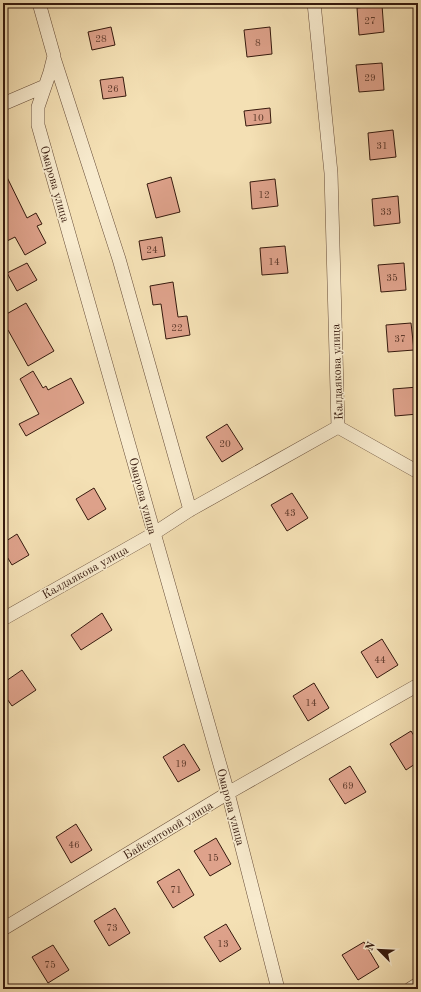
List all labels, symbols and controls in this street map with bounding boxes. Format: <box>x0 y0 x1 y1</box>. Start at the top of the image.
house number: 27 <box>364 16 376 26</box>
house number: 28 <box>95 34 107 44</box>
house number: 8 <box>255 38 261 48</box>
house number: 29 <box>364 73 376 83</box>
house number: 26 <box>107 84 119 94</box>
house number: 10 <box>252 113 264 123</box>
house number: 31 <box>376 141 388 151</box>
street label: Омарова улица <box>37 145 71 224</box>
house number: 12 <box>258 190 270 200</box>
house number: 33 <box>380 207 392 217</box>
house number: 24 <box>146 245 158 255</box>
house number: 14 <box>268 257 280 267</box>
house number: 35 <box>386 273 398 283</box>
house number: 22 <box>171 323 183 333</box>
street label: Калдаякова улица <box>330 323 346 420</box>
house number: 37 <box>394 334 406 344</box>
house number: 20 <box>219 439 231 449</box>
street label: Омарова улица <box>126 456 158 536</box>
house number: 43 <box>284 508 296 518</box>
street label: Калдаякова улица <box>40 544 131 602</box>
house number: 44 <box>374 655 386 665</box>
house number: 14 <box>305 698 317 708</box>
house number: 19 <box>175 759 187 769</box>
street label: Омарова улица <box>214 767 246 847</box>
house number: 69 <box>342 781 354 791</box>
street label: Байсеитовой улица <box>122 799 215 862</box>
house number: 46 <box>68 840 80 850</box>
house number: 15 <box>207 853 219 863</box>
house number: 71 <box>170 885 182 895</box>
house number: 73 <box>106 923 118 933</box>
north arrow <box>359 930 399 970</box>
house number: 13 <box>217 939 229 949</box>
text: N <box>365 940 378 953</box>
house number: 75 <box>44 960 56 970</box>

